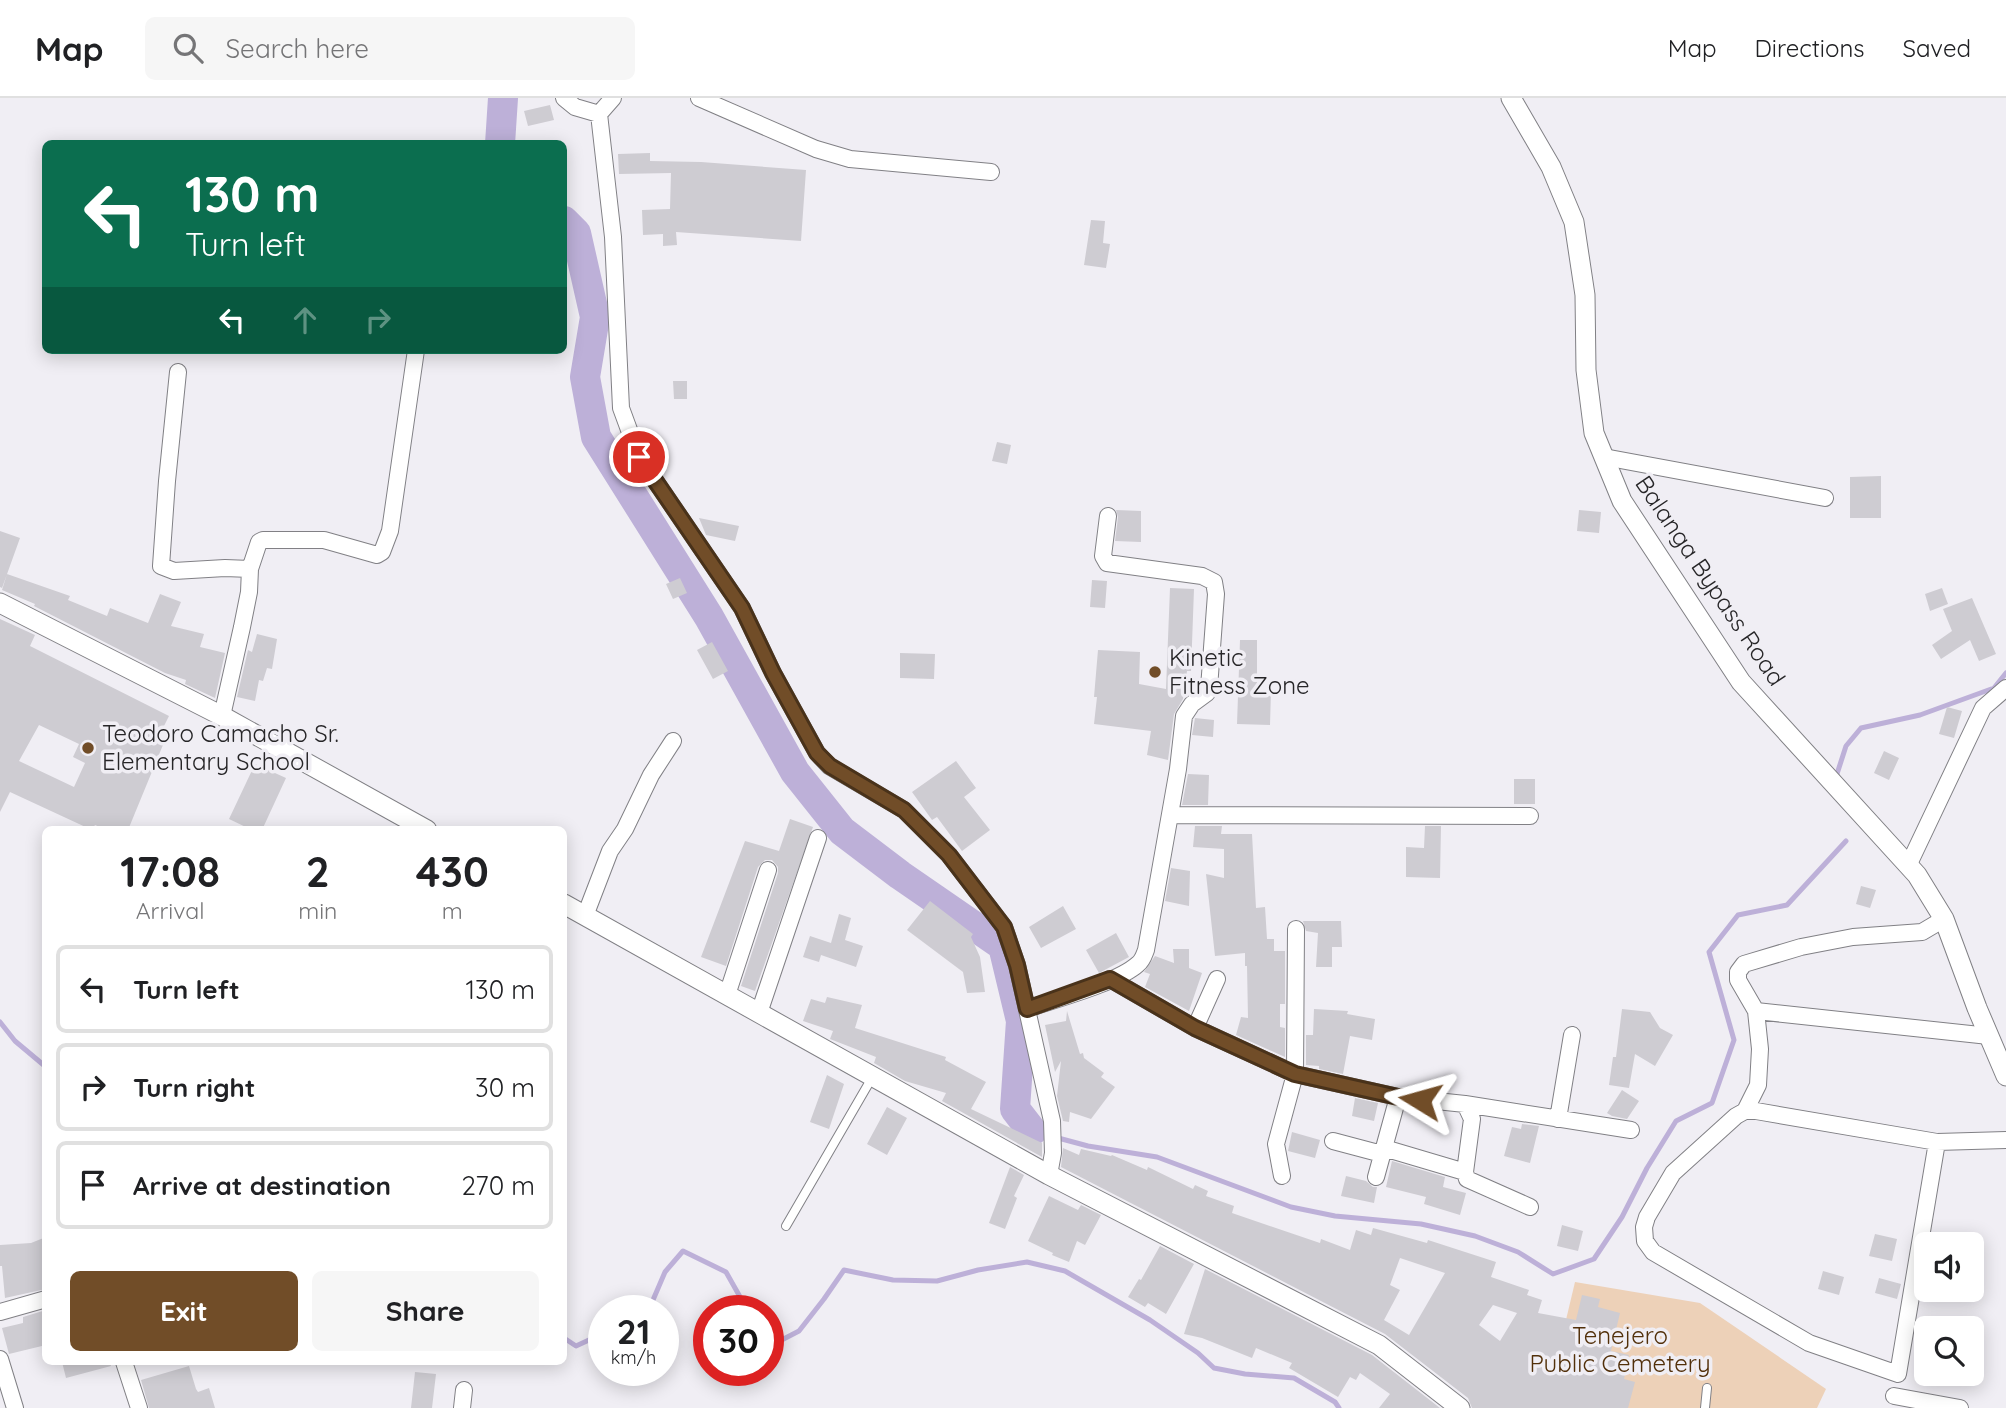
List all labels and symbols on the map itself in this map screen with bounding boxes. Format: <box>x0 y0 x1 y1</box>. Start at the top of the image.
pin <box>609 427 669 487</box>
street label: Balanga Bypass Road <box>1629 470 1792 691</box>
place label: Kinetic Fitness Zone <box>1169 642 1310 700</box>
marker: Kinetic Fitness Zone <box>1147 664 1163 680</box>
place label: Teodoro Camacho Sr. Elementary School <box>102 718 339 776</box>
marker: Teodoro Camacho Sr. Elementary School <box>80 740 96 756</box>
position arrow <box>1383 1063 1457 1137</box>
speed limit sign: 30 <box>693 1295 784 1386</box>
park label: Tenejero Public Cemetery <box>1529 1320 1711 1378</box>

